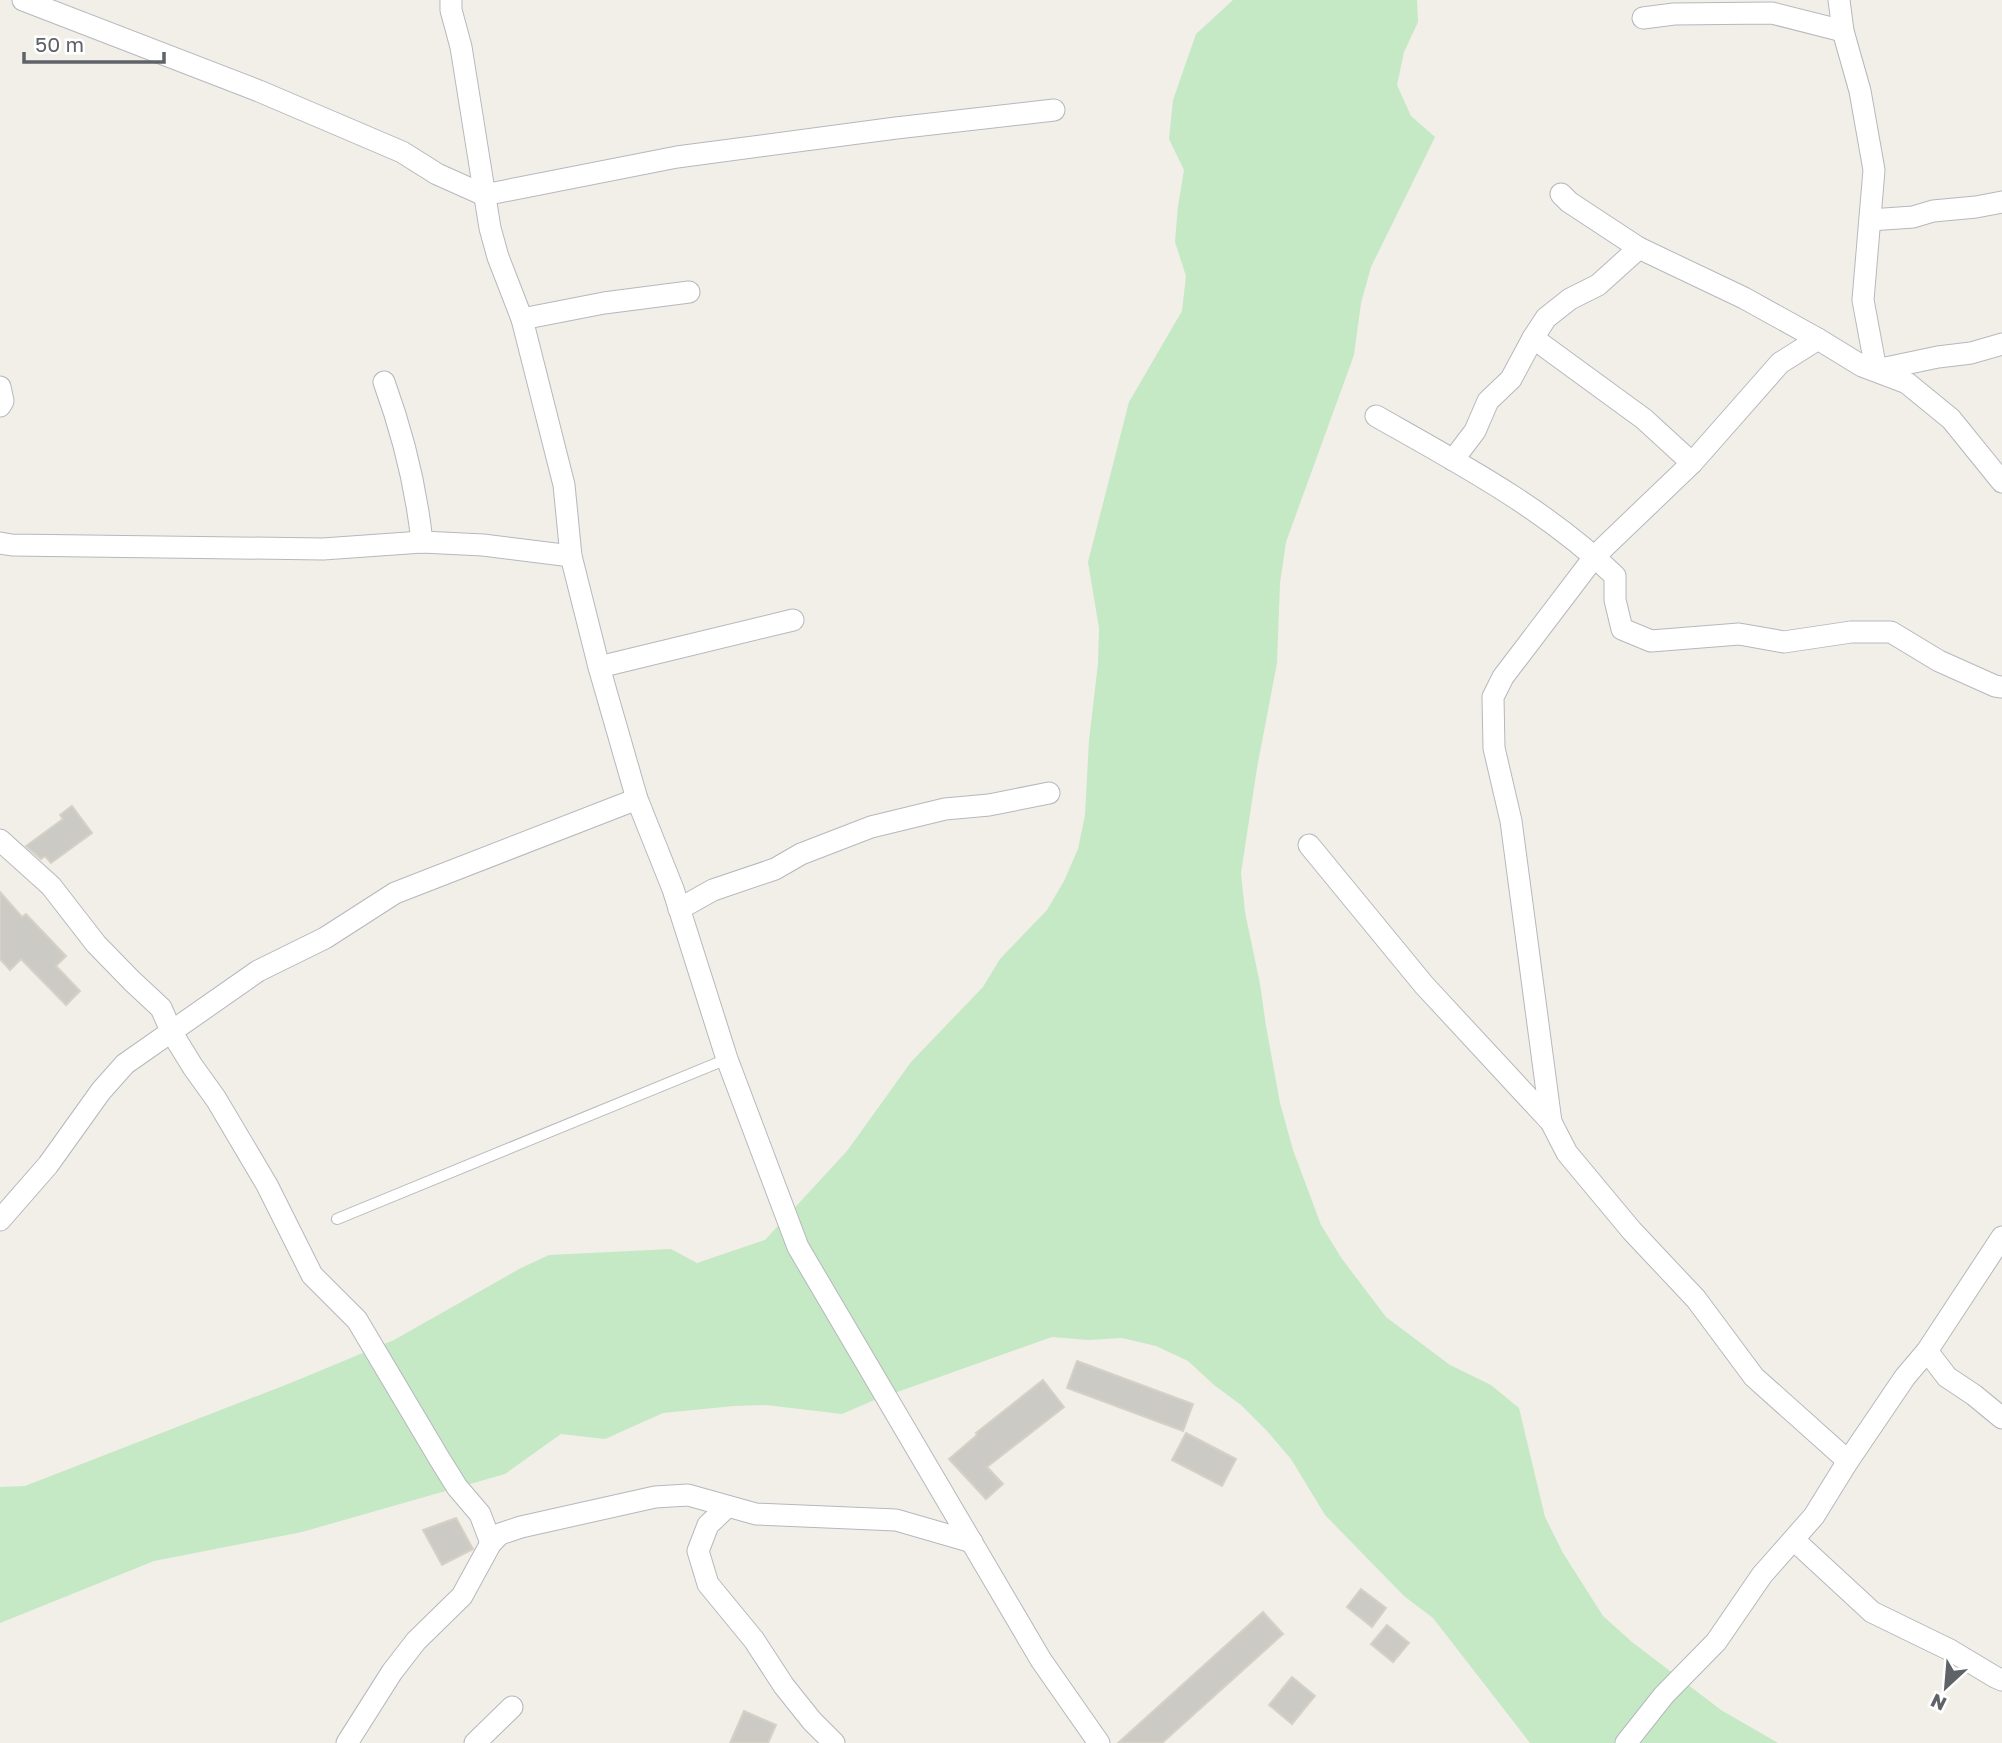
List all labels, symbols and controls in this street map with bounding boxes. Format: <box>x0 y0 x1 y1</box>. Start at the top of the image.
scale bar <box>24 21 164 65</box>
text: 50 m <box>35 31 84 57</box>
north arrow <box>1911 1652 1981 1722</box>
text: N <box>1927 1689 1950 1716</box>

